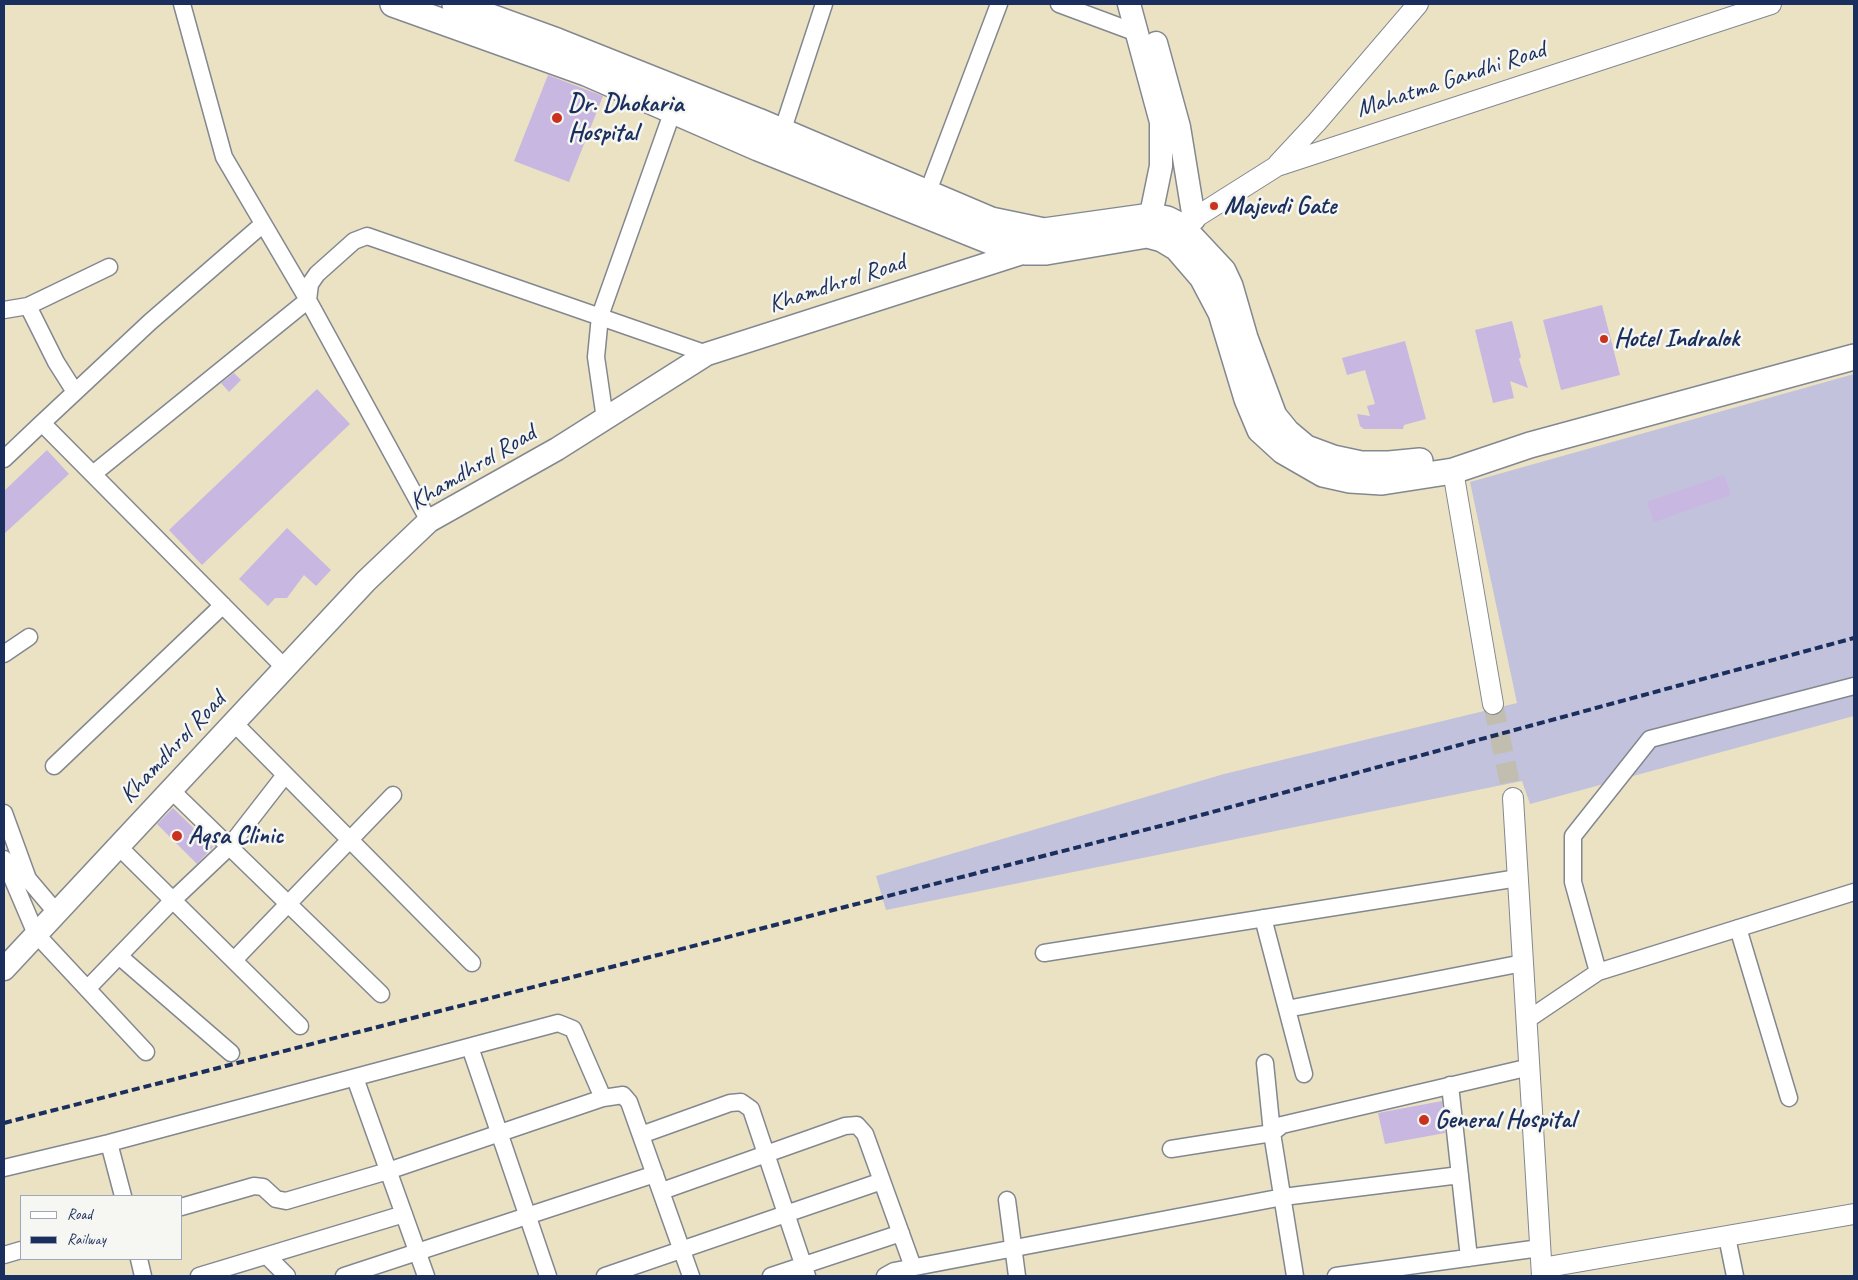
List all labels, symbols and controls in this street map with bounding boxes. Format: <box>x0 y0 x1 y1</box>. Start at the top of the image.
street label: Mahatma Gandhi Road <box>1353 35 1549 125</box>
place label: Dr. Dhokaria Hospital <box>568 89 683 148</box>
marker: Dr. Dhokaria Hospital <box>550 111 564 125</box>
place label: Majevdi Gate <box>1224 191 1336 221</box>
marker: Majevdi Gate <box>1208 200 1220 212</box>
street label: Khamdhrol Road <box>765 248 909 320</box>
place label: Hotel Indralok <box>1614 324 1739 354</box>
marker: Hotel Indralok <box>1598 333 1610 345</box>
street label: Khamdhrol Road <box>404 419 542 517</box>
street label: Khamdhrol Road <box>114 686 232 810</box>
place label: Aqsa Clinic <box>188 821 283 851</box>
marker: Aqsa Clinic <box>170 829 184 843</box>
place label: General Hospital <box>1435 1105 1575 1135</box>
marker: General Hospital <box>1417 1113 1431 1127</box>
legend <box>20 1195 182 1260</box>
text: Road <box>67 1205 92 1224</box>
text: Railway <box>67 1230 106 1249</box>

